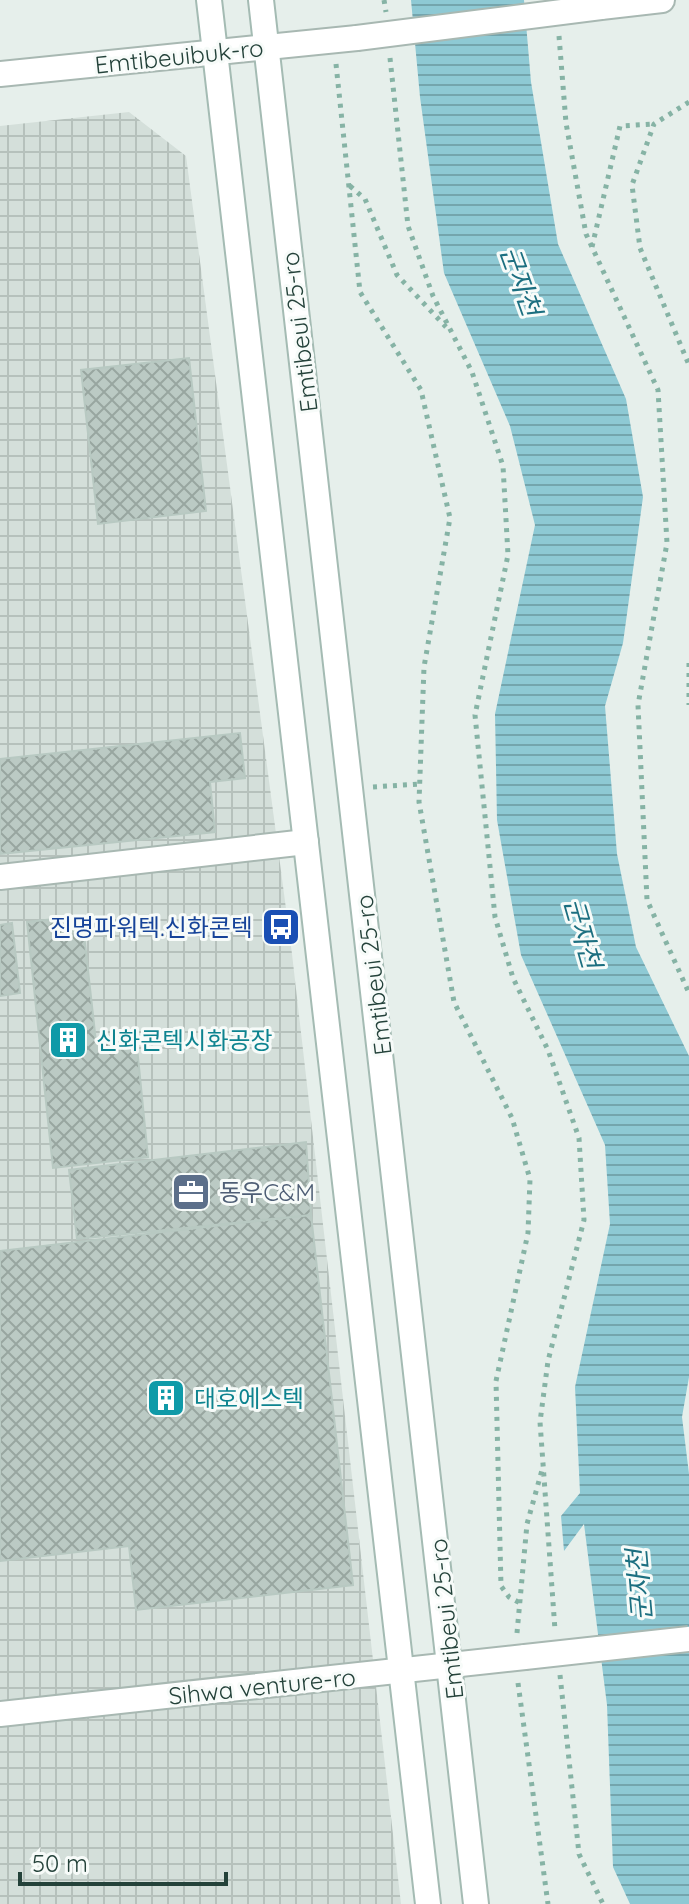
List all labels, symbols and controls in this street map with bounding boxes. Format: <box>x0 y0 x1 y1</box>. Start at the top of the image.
street label: Emtibeuibuk-ro <box>93 32 265 80</box>
water label: 군자천 <box>493 242 550 323</box>
street label: Emtibeui 25-ro <box>274 250 324 414</box>
street label: Emtibeui 25-ro <box>348 893 398 1057</box>
water label: 군자천 <box>557 894 610 975</box>
bus stop icon: 진명파워텍.신화콘텍 <box>260 906 302 948</box>
place label: 진명파워텍.신화콘텍 <box>50 912 253 942</box>
building icon: 신화콘텍시화공장 <box>47 1019 89 1061</box>
place label: 신화콘텍시화공장 <box>96 1025 273 1055</box>
office icon: 동우C&M <box>170 1171 212 1213</box>
place label: 동우C&M <box>219 1177 315 1207</box>
building icon: 대호에스텍 <box>145 1377 187 1419</box>
place label: 대호에스텍 <box>194 1383 304 1413</box>
street label: Emtibeui 25-ro <box>423 1537 469 1701</box>
water label: 군자천 <box>619 1545 659 1622</box>
street label: Sihwa venture-ro <box>167 1661 357 1711</box>
scale bar <box>20 1836 226 1886</box>
text: 50 m <box>32 1848 88 1878</box>

